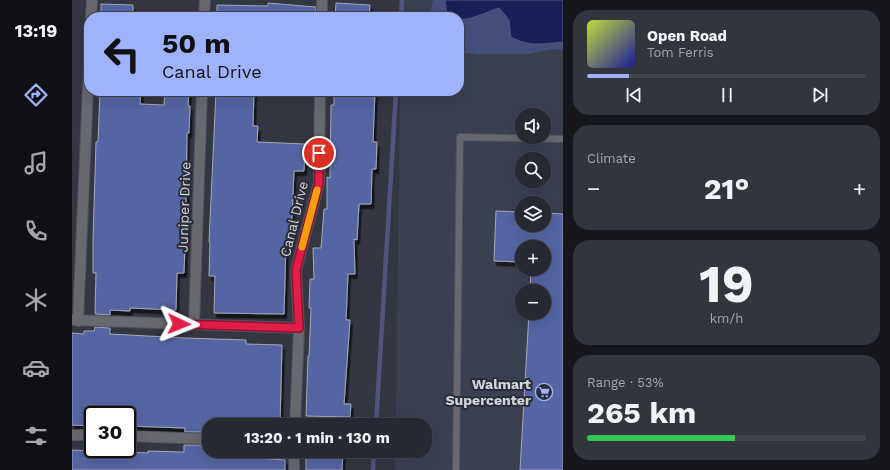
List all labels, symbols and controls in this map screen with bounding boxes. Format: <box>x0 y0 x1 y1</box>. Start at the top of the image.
text: 13:19 <box>15 20 57 41</box>
text: 50 m <box>162 27 231 60</box>
text: Open Road <box>647 27 727 45</box>
icon: left <box>96 28 148 80</box>
text: Tom Ferris <box>647 45 714 60</box>
text: Canal Drive <box>162 61 262 82</box>
icon: directions <box>22 81 50 109</box>
icon: previous <box>623 84 645 106</box>
icon: pause <box>716 84 738 106</box>
icon: next <box>809 84 831 106</box>
map controls <box>515 108 551 320</box>
button: sound <box>515 108 551 144</box>
pin <box>302 136 336 170</box>
icon: arrive <box>308 142 330 164</box>
icon: music <box>22 149 50 177</box>
text: Climate <box>587 151 636 166</box>
button: search <box>515 152 551 188</box>
street label: Juniper Drive <box>174 161 194 253</box>
text: 21° <box>704 171 749 206</box>
text: − <box>587 176 600 201</box>
text: + <box>853 176 866 201</box>
street label: Canal Drive <box>277 179 311 259</box>
button: layers <box>515 196 551 232</box>
icon: phone <box>22 217 50 245</box>
button: + <box>515 240 551 276</box>
text: 19 <box>699 254 754 315</box>
button: − <box>515 284 551 320</box>
icon: climate <box>22 286 50 314</box>
position arrow <box>158 303 200 345</box>
text: km/h <box>710 311 743 326</box>
icon: car <box>22 354 50 382</box>
text: Range · 53% <box>587 375 664 390</box>
place label: Walmart Supercenter <box>446 376 531 408</box>
supermarket icon: Walmart Supercenter <box>534 382 554 402</box>
text: 265 km <box>587 395 696 430</box>
speed limit sign: 30 <box>84 406 136 458</box>
icon: filters <box>22 422 50 450</box>
text: 13:20 · 1 min · 130 m <box>244 429 390 447</box>

